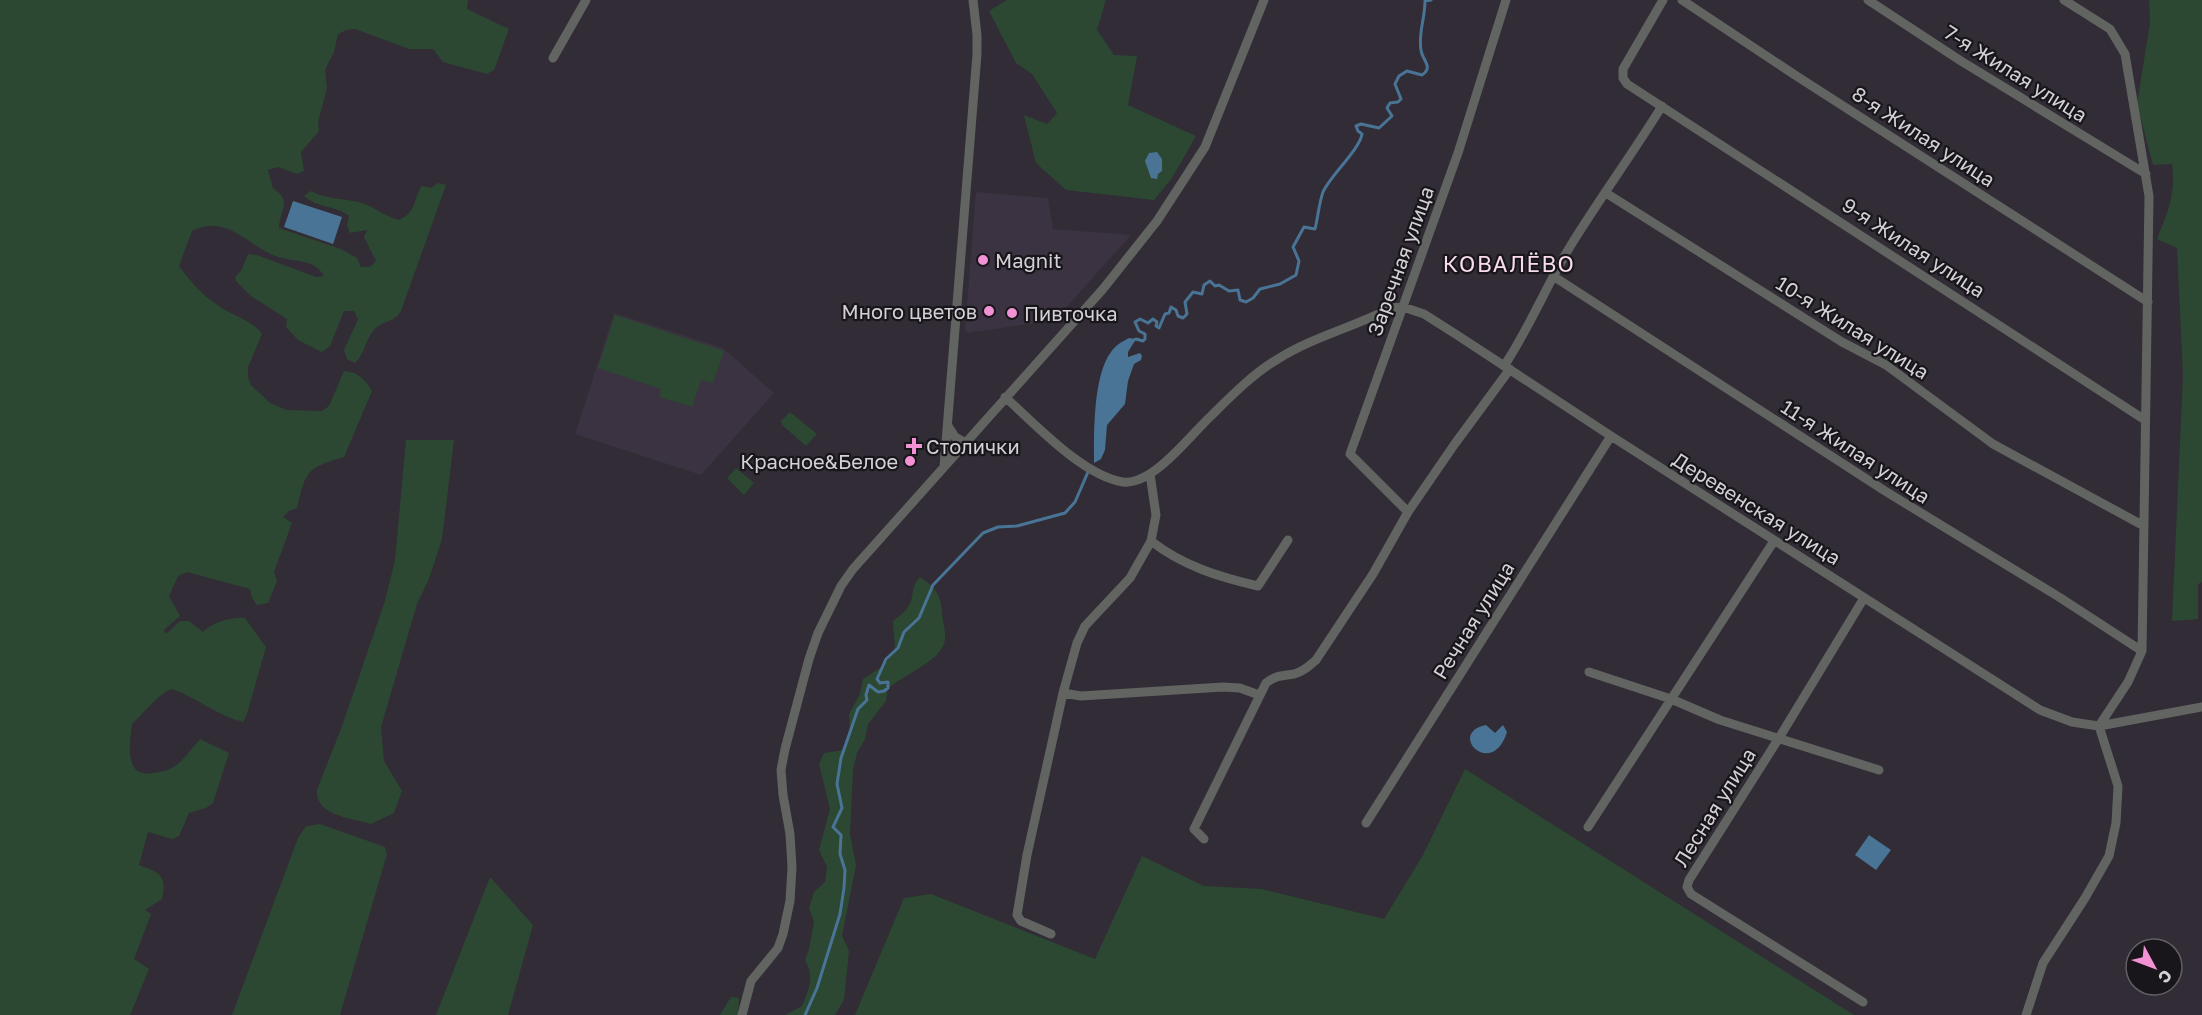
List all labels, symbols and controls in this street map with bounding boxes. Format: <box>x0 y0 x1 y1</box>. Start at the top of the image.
street label: 7-я Жилая улица <box>1940 19 2092 127</box>
street label: 8-я Жилая улица <box>1848 81 2000 191</box>
street label: Заречная улица <box>1362 183 1438 339</box>
street label: 9-я Жилая улица <box>1838 192 1990 302</box>
place label: Magnit <box>995 248 1061 272</box>
district label: КОВАЛЁВО <box>1443 250 1575 277</box>
marker: Magnit <box>976 253 990 267</box>
street label: 10-я Жилая улица <box>1772 270 1934 384</box>
place label: Много цветов <box>842 299 977 323</box>
place label: Пивточка <box>1024 301 1118 325</box>
marker: Много цветов <box>982 304 996 318</box>
marker: Пивточка <box>1005 306 1019 320</box>
street label: 11-я Жилая улица <box>1777 394 1935 508</box>
place label: Столички <box>926 434 1020 458</box>
marker: Столички <box>907 439 921 453</box>
street label: Деревенская улица <box>1669 447 1845 569</box>
place label: Красное&Белое <box>740 449 898 473</box>
marker: Красное&Белое <box>903 454 917 468</box>
street label: Речная улица <box>1427 557 1519 683</box>
street label: Лесная улица <box>1668 743 1760 871</box>
north arrow <box>2124 937 2184 997</box>
text: С <box>2154 966 2177 988</box>

